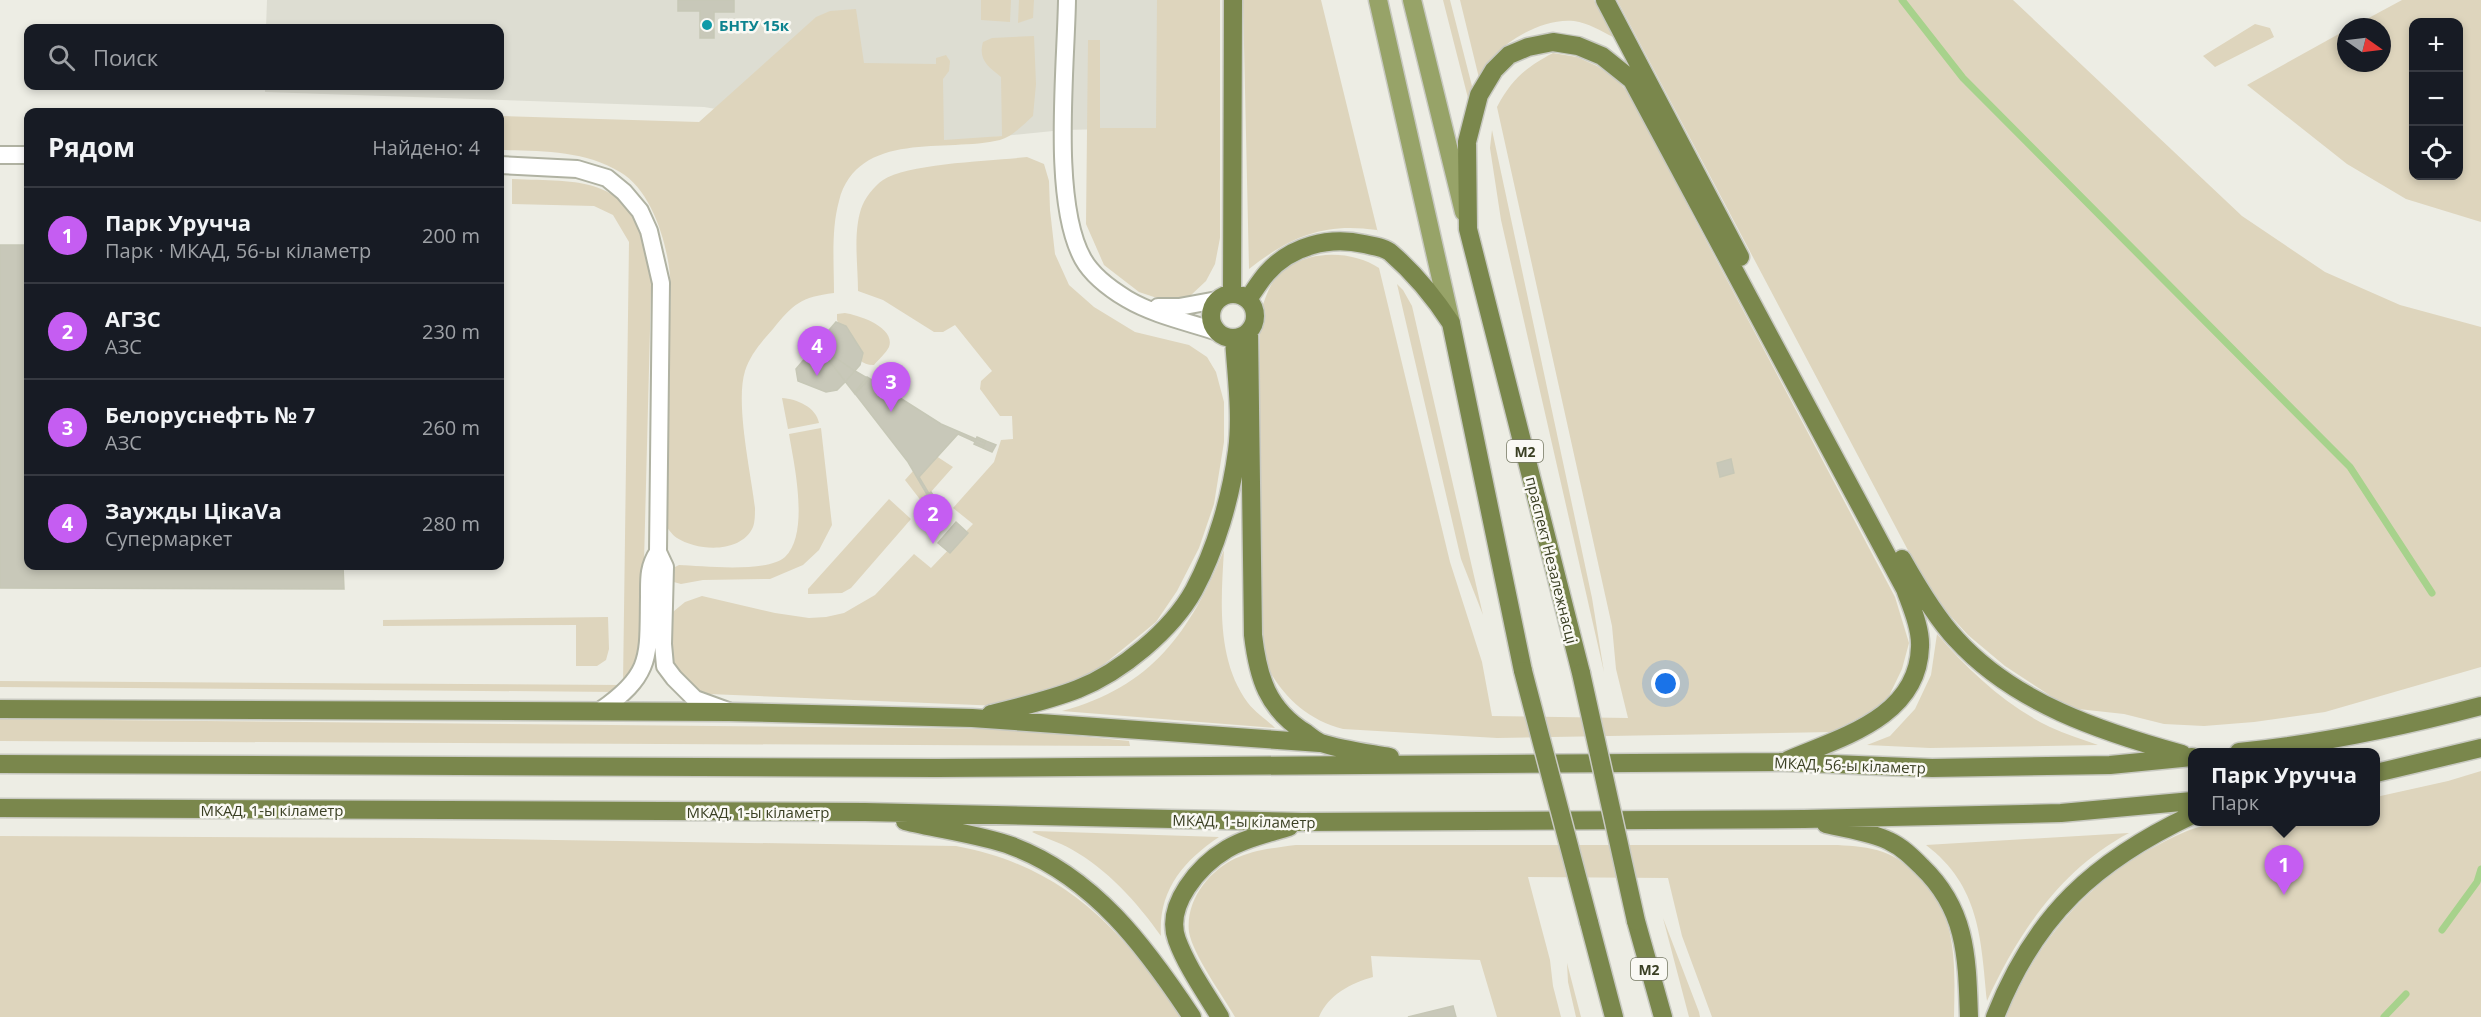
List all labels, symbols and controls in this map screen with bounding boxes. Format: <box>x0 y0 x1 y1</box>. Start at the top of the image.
place label: БНТУ 15к <box>719 15 790 35</box>
marker: БНТУ 15к <box>700 18 714 32</box>
north arrow <box>2337 18 2391 72</box>
map controls <box>2409 18 2463 180</box>
button: + <box>2409 18 2463 72</box>
search box <box>24 24 504 90</box>
icon: search <box>45 41 78 74</box>
text: Поиск <box>93 42 158 72</box>
button: − <box>2409 72 2463 126</box>
button: locate <box>2409 126 2463 180</box>
text: Рядом <box>48 129 135 165</box>
text: Найдено: 4 <box>372 134 480 161</box>
text: Парк Уручча <box>105 207 251 237</box>
text: 1 <box>62 222 73 249</box>
text: 200 m <box>422 222 480 249</box>
text: Парк · МКАД, 56-ы кіламетр <box>105 237 371 264</box>
text: АГЗС <box>105 303 161 333</box>
text: 2 <box>62 318 73 345</box>
text: 230 m <box>422 318 480 345</box>
pin: 4 <box>798 326 836 376</box>
text: АЗС <box>105 333 142 360</box>
pin: 3 <box>872 362 910 412</box>
text: Белоруснефть № 7 <box>105 399 315 429</box>
text: 3 <box>62 414 73 441</box>
text: 260 m <box>422 414 480 441</box>
text: АЗС <box>105 429 142 456</box>
road number: М2 <box>1507 440 1543 462</box>
street label: праспект Незалежнасці <box>1522 474 1582 646</box>
pin: 2 <box>914 494 952 544</box>
text: Заужды ЦікаVа <box>105 495 282 525</box>
text: 4 <box>62 510 73 537</box>
text: 280 m <box>422 510 480 537</box>
text: Супермаркет <box>105 525 232 552</box>
your location <box>1651 669 1680 698</box>
popup <box>2188 748 2380 826</box>
street label: МКАД, 56-ы кіламетр <box>1774 752 1926 778</box>
text: Парк Уручча <box>2211 759 2357 789</box>
text: Парк <box>2211 789 2259 816</box>
street label: МКАД, 1-ы кіламетр <box>200 800 344 820</box>
street label: МКАД, 1-ы кіламетр <box>686 802 830 822</box>
street label: МКАД, 1-ы кіламетр <box>1172 810 1316 832</box>
pin: 1 <box>2264 846 2304 895</box>
road number: М2 <box>1631 958 1667 980</box>

